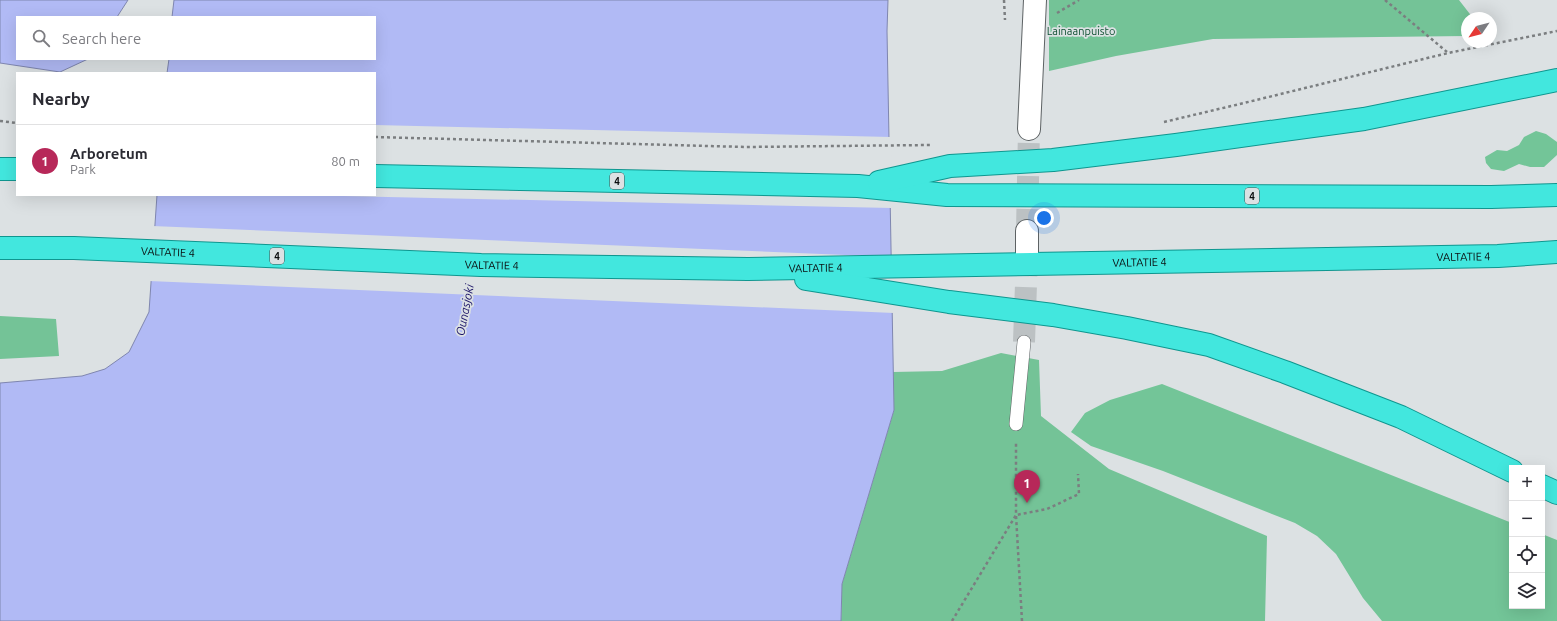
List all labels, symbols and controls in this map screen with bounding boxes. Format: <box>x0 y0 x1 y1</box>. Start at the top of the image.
north arrow <box>1461 12 1497 48</box>
search box <box>16 16 376 60</box>
park label: Lainaanpuisto <box>1047 25 1115 37</box>
icon: search <box>30 27 52 49</box>
text: Search here <box>62 30 141 47</box>
text: Nearby <box>32 89 90 108</box>
text: Arboretum <box>70 145 148 162</box>
text: 1 <box>41 154 49 168</box>
text: 80 m <box>331 154 360 168</box>
text: Park <box>70 162 96 176</box>
road number: 4 <box>610 173 624 189</box>
road number: 4 <box>1245 188 1259 204</box>
your location <box>1034 208 1054 228</box>
street label: VALTATIE 4 <box>141 245 195 259</box>
road number: 4 <box>270 248 284 264</box>
street label: VALTATIE 4 <box>1436 250 1491 263</box>
street label: VALTATIE 4 <box>1112 256 1167 269</box>
street label: VALTATIE 4 <box>464 258 519 272</box>
street label: VALTATIE 4 <box>788 261 843 274</box>
water label: Ounasjoki <box>453 282 476 337</box>
map controls <box>1509 465 1545 609</box>
button: + <box>1509 465 1545 501</box>
pin: 1 <box>1014 470 1040 503</box>
button: − <box>1509 501 1545 537</box>
button: locate <box>1509 537 1545 573</box>
button: layers <box>1509 573 1545 609</box>

